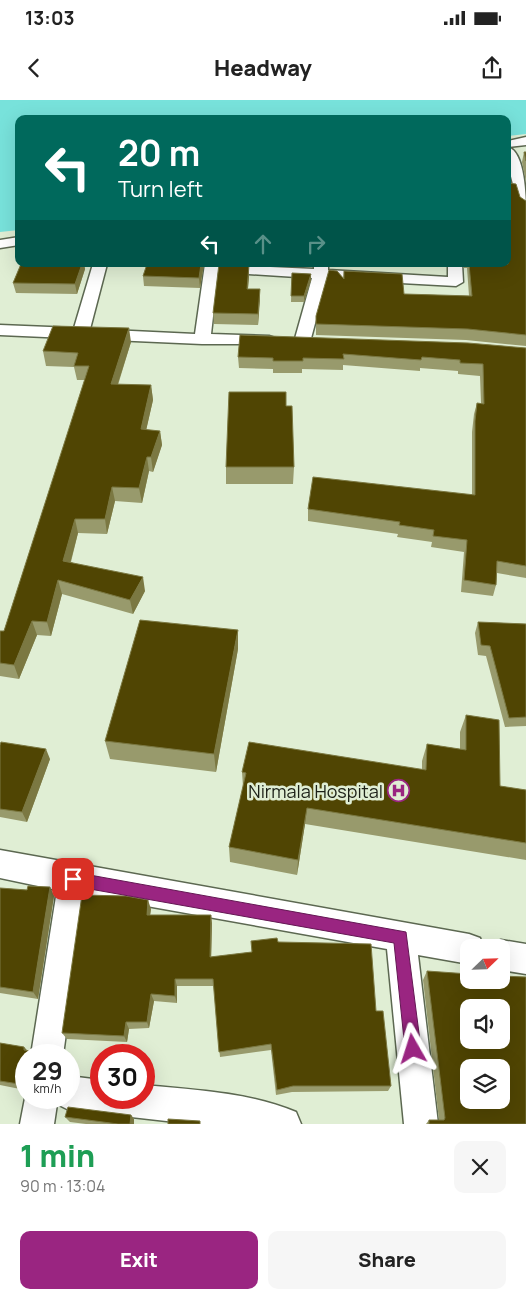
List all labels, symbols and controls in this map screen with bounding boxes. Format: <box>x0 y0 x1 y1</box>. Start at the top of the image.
text: 13:03 <box>25 5 74 31</box>
text: Headway <box>214 53 312 83</box>
icon: back <box>20 54 48 82</box>
icon: share <box>478 54 506 82</box>
text: 20 m <box>118 129 200 177</box>
icon: left <box>35 135 100 200</box>
text: Turn left <box>118 174 203 204</box>
icon: left <box>196 230 224 258</box>
icon: ahead <box>249 230 277 258</box>
icon: right <box>302 230 330 258</box>
place label: Nirmala Hospital <box>248 779 383 803</box>
hospital icon: Nirmala Hospital <box>387 779 411 803</box>
pin <box>52 858 94 900</box>
icon: arrive <box>59 865 87 893</box>
north arrow <box>460 939 510 989</box>
map controls <box>460 939 510 1109</box>
button: sound <box>460 999 510 1049</box>
position arrow <box>386 1022 438 1074</box>
speed limit sign: 30 <box>90 1044 155 1109</box>
text: 29 <box>32 1053 63 1088</box>
button: layers <box>460 1059 510 1109</box>
text: km/h <box>34 1080 61 1097</box>
text: 1 min <box>20 1135 95 1176</box>
button: close <box>454 1141 506 1193</box>
text: 90 m · 13:04 <box>20 1175 106 1197</box>
button: Exit <box>20 1231 258 1289</box>
button: Share <box>268 1231 506 1289</box>

